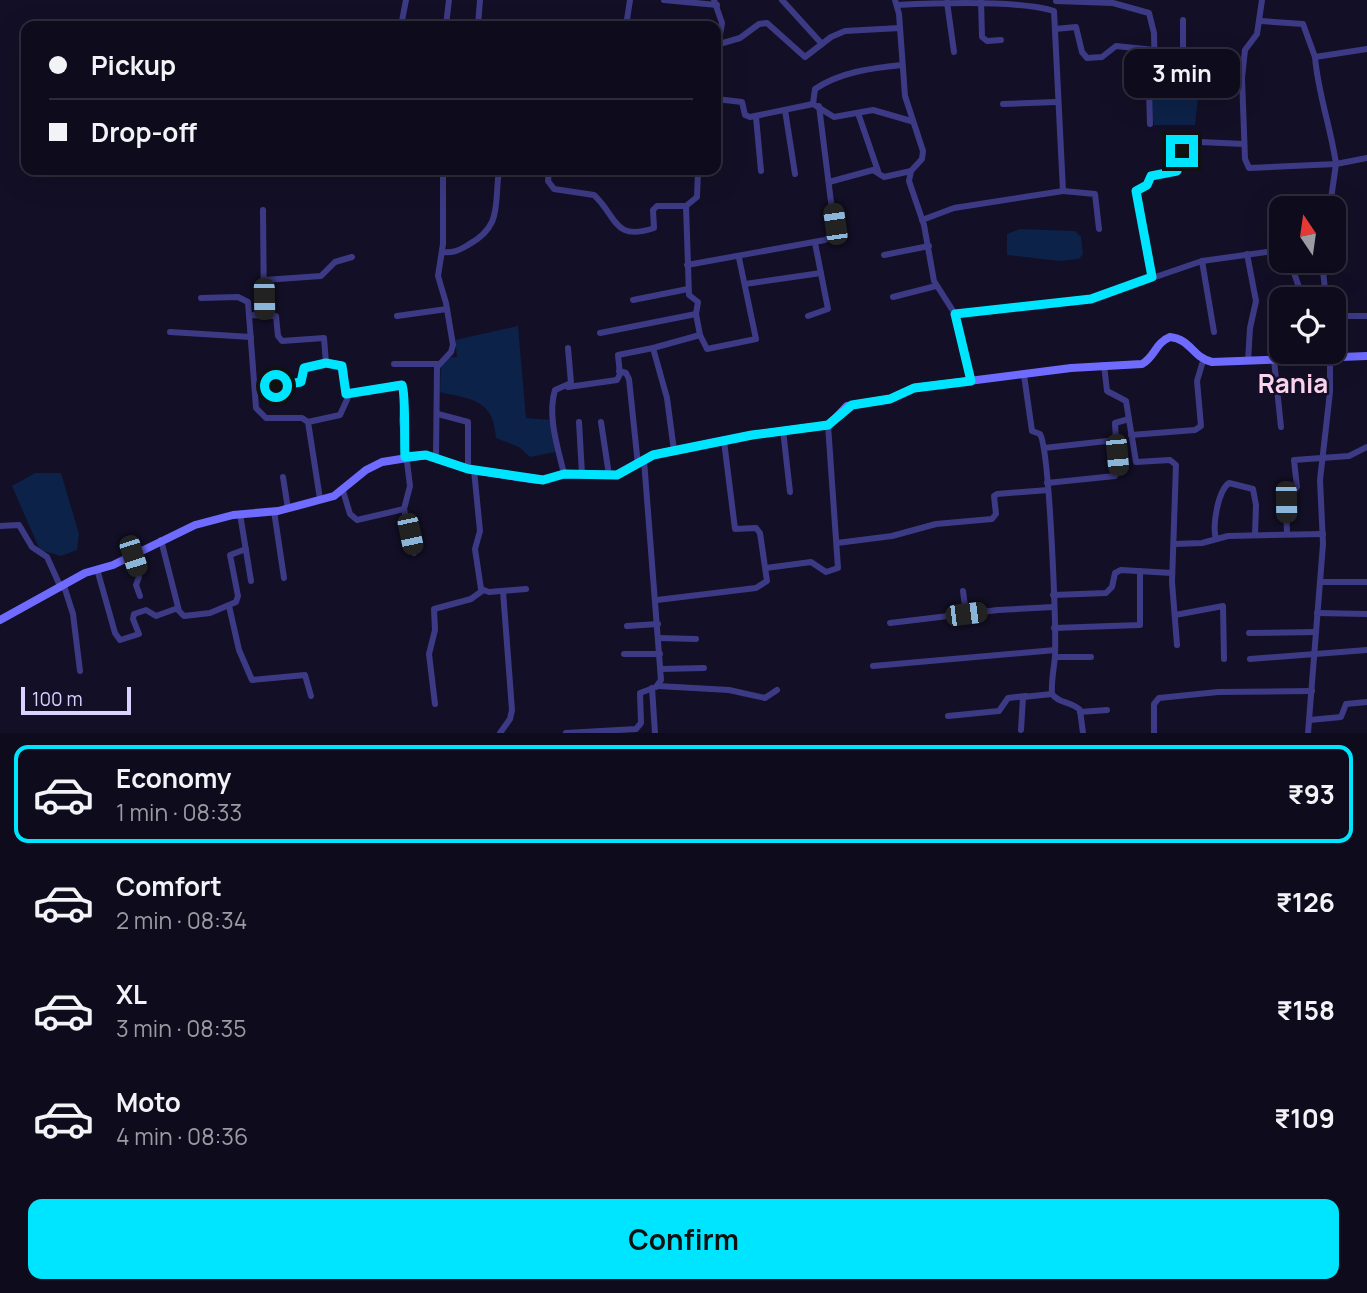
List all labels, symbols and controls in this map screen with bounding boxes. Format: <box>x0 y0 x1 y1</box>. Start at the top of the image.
text: Pickup <box>91 47 176 83</box>
callout: 3 min <box>1124 50 1240 99</box>
text: 3 min <box>1152 57 1212 89</box>
text: Drop-off <box>91 114 197 150</box>
route end <box>1166 135 1198 167</box>
north arrow <box>1269 196 1346 273</box>
map controls <box>1269 196 1346 364</box>
car <box>822 202 849 246</box>
car <box>254 278 275 320</box>
button: locate <box>1269 287 1346 364</box>
district label: Rania <box>1258 365 1328 401</box>
route start <box>260 370 292 402</box>
car <box>1105 433 1130 477</box>
car <box>1276 481 1297 523</box>
car <box>396 511 425 557</box>
car <box>117 533 150 579</box>
car <box>944 601 989 627</box>
scale bar <box>21 684 131 716</box>
text: 100 m <box>32 686 83 712</box>
text: Economy <box>116 760 231 796</box>
icon: car <box>32 763 95 826</box>
text: ₹93 <box>1288 776 1335 812</box>
text: 1 min · 08:33 <box>116 796 242 828</box>
text: Comfort <box>116 868 222 904</box>
icon: car <box>32 871 95 934</box>
text: ₹126 <box>1276 884 1335 920</box>
text: 2 min · 08:34 <box>116 904 247 936</box>
text: XL <box>116 976 147 1012</box>
icon: car <box>32 979 95 1042</box>
text: ₹158 <box>1276 992 1335 1028</box>
text: 3 min · 08:35 <box>116 1012 247 1044</box>
text: Moto <box>116 1084 181 1120</box>
icon: car <box>32 1087 95 1150</box>
text: ₹109 <box>1274 1100 1335 1136</box>
text: 4 min · 08:36 <box>116 1120 248 1152</box>
button: Confirm <box>28 1199 1339 1279</box>

